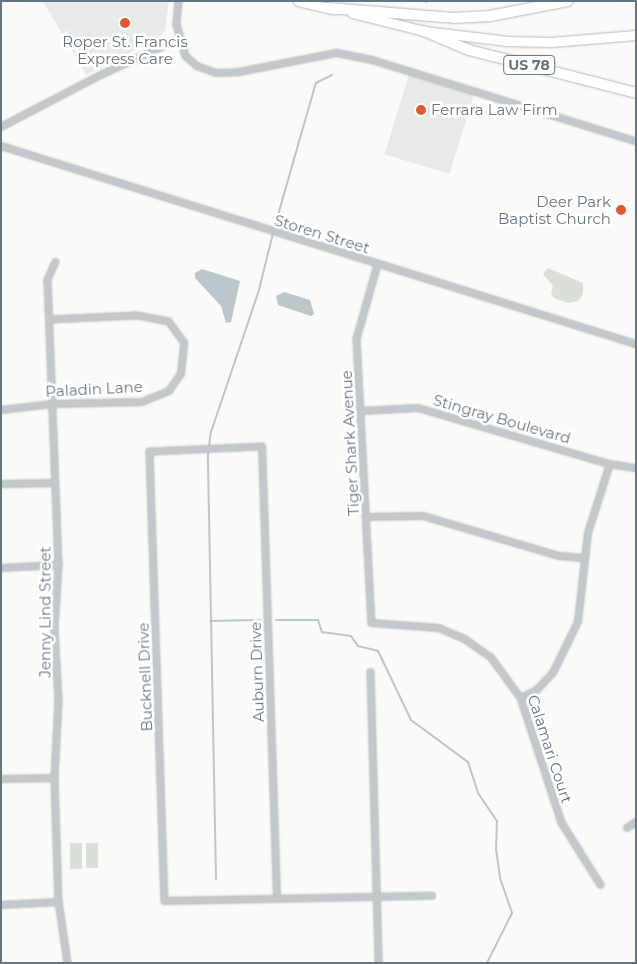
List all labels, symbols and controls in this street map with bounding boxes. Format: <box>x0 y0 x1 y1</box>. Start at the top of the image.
marker: Roper St. Francis Express Care <box>118 16 132 30</box>
place label: Roper St. Francis Express Care <box>62 32 188 67</box>
road number: US 78 <box>503 54 555 76</box>
place label: Ferrara Law Firm <box>431 101 558 119</box>
marker: Ferrara Law Firm <box>415 104 427 116</box>
place label: Deer Park Baptist Church <box>498 192 611 227</box>
marker: Deer Park Baptist Church <box>615 204 627 216</box>
street label: Storen Street <box>272 211 372 257</box>
street label: Tiger Shark Avenue <box>337 370 363 516</box>
street label: Paladin Lane <box>45 377 143 401</box>
street label: Stingray Boulevard <box>431 391 573 447</box>
street label: Jenny Lind Street <box>36 546 54 678</box>
street label: Bucknell Drive <box>134 622 156 732</box>
street label: Auburn Drive <box>246 622 268 722</box>
street label: Calamari Court <box>524 692 576 806</box>

